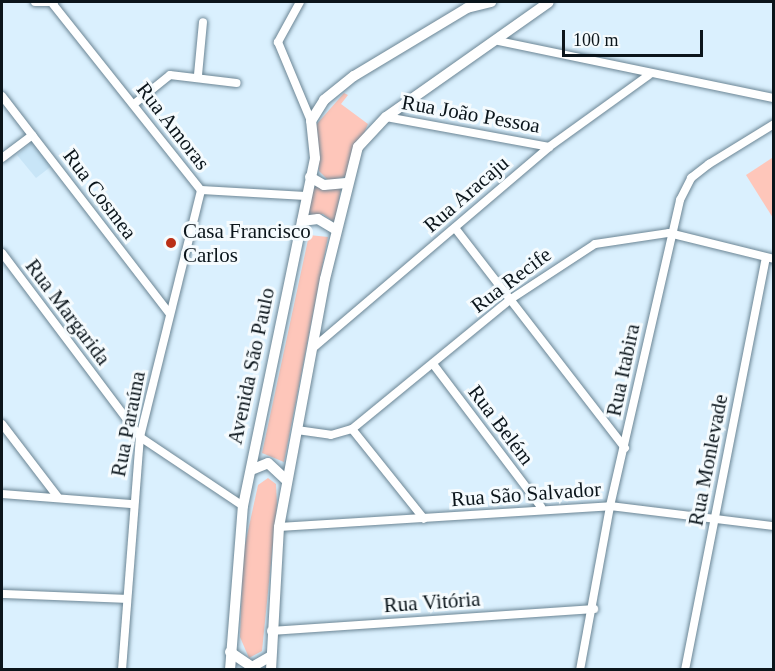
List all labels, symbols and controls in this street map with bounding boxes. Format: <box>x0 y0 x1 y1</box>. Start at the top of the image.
scale bar <box>565 18 706 56</box>
text: 100 m <box>573 30 619 50</box>
street label: Rua Amoras <box>131 77 215 175</box>
street label: Rua João Pessoa <box>400 89 542 139</box>
street label: Rua Cosmea <box>58 144 142 244</box>
street label: Rua Aracaju <box>418 150 514 238</box>
place label: Casa Francisco Carlos <box>183 218 311 268</box>
marker: Casa Francisco Carlos <box>164 236 178 250</box>
street label: Rua Recife <box>466 242 556 318</box>
street label: Rua Margarida <box>20 254 116 370</box>
street label: Avenida São Paulo <box>222 285 280 447</box>
street label: Rua Itabira <box>601 321 645 419</box>
street label: Rua Paraúna <box>105 369 151 479</box>
street label: Rua Belém <box>463 380 539 470</box>
street label: Rua Monlevade <box>683 392 733 528</box>
street label: Rua São Salvador <box>450 476 602 512</box>
street label: Rua Vitória <box>383 586 481 618</box>

